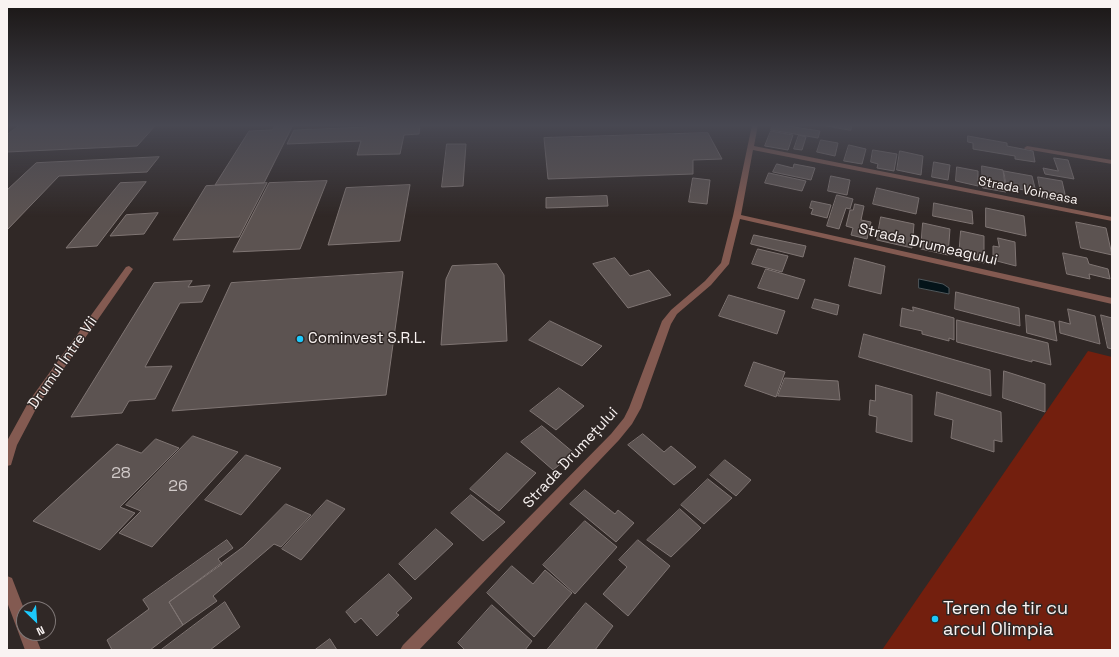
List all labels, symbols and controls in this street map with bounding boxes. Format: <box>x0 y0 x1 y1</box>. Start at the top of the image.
street label: Strada Voineasa <box>977 174 1079 208</box>
street label: Strada Drumeagului <box>857 220 999 270</box>
street label: Drumul Între Vii <box>24 313 102 413</box>
place label: Cominvest S.R.L. <box>308 330 426 348</box>
marker: Cominvest S.R.L. <box>295 334 305 344</box>
street label: Strada Drumețului <box>520 404 622 512</box>
house number: 28 <box>111 464 131 484</box>
house number: 26 <box>168 477 188 497</box>
place label: Teren de tir cu arcul Olimpia <box>943 598 1068 640</box>
north arrow <box>16 601 56 641</box>
marker: Teren de tir cu arcul Olimpia <box>930 614 940 624</box>
text: N <box>34 623 47 639</box>

